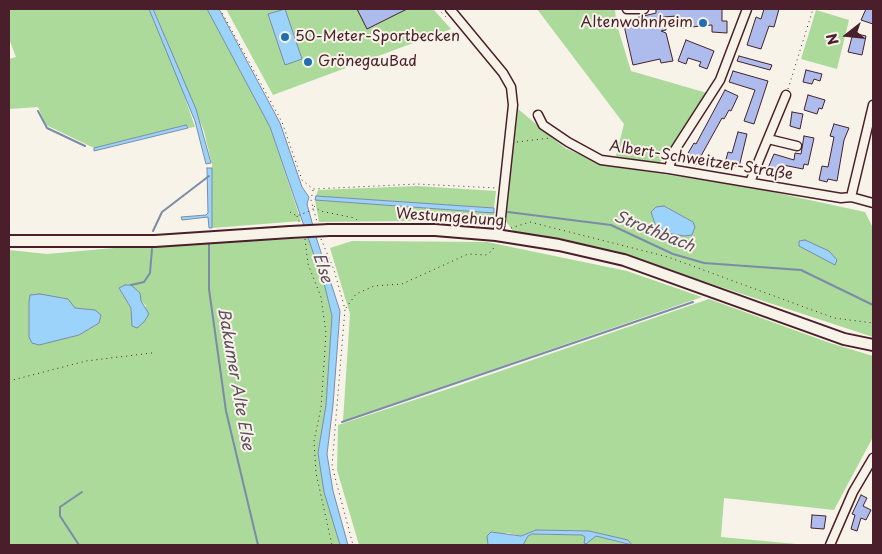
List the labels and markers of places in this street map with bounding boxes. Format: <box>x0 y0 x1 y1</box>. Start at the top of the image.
place label: Altenwohnheim <box>580 14 693 32</box>
marker: Altenwohnheim <box>697 17 709 29</box>
place label: 50-Meter-Sportbecken <box>295 28 460 46</box>
marker: 50-Meter-Sportbecken <box>279 31 291 43</box>
place label: GrönegauBad <box>318 53 417 71</box>
marker: GrönegauBad <box>302 56 314 68</box>

